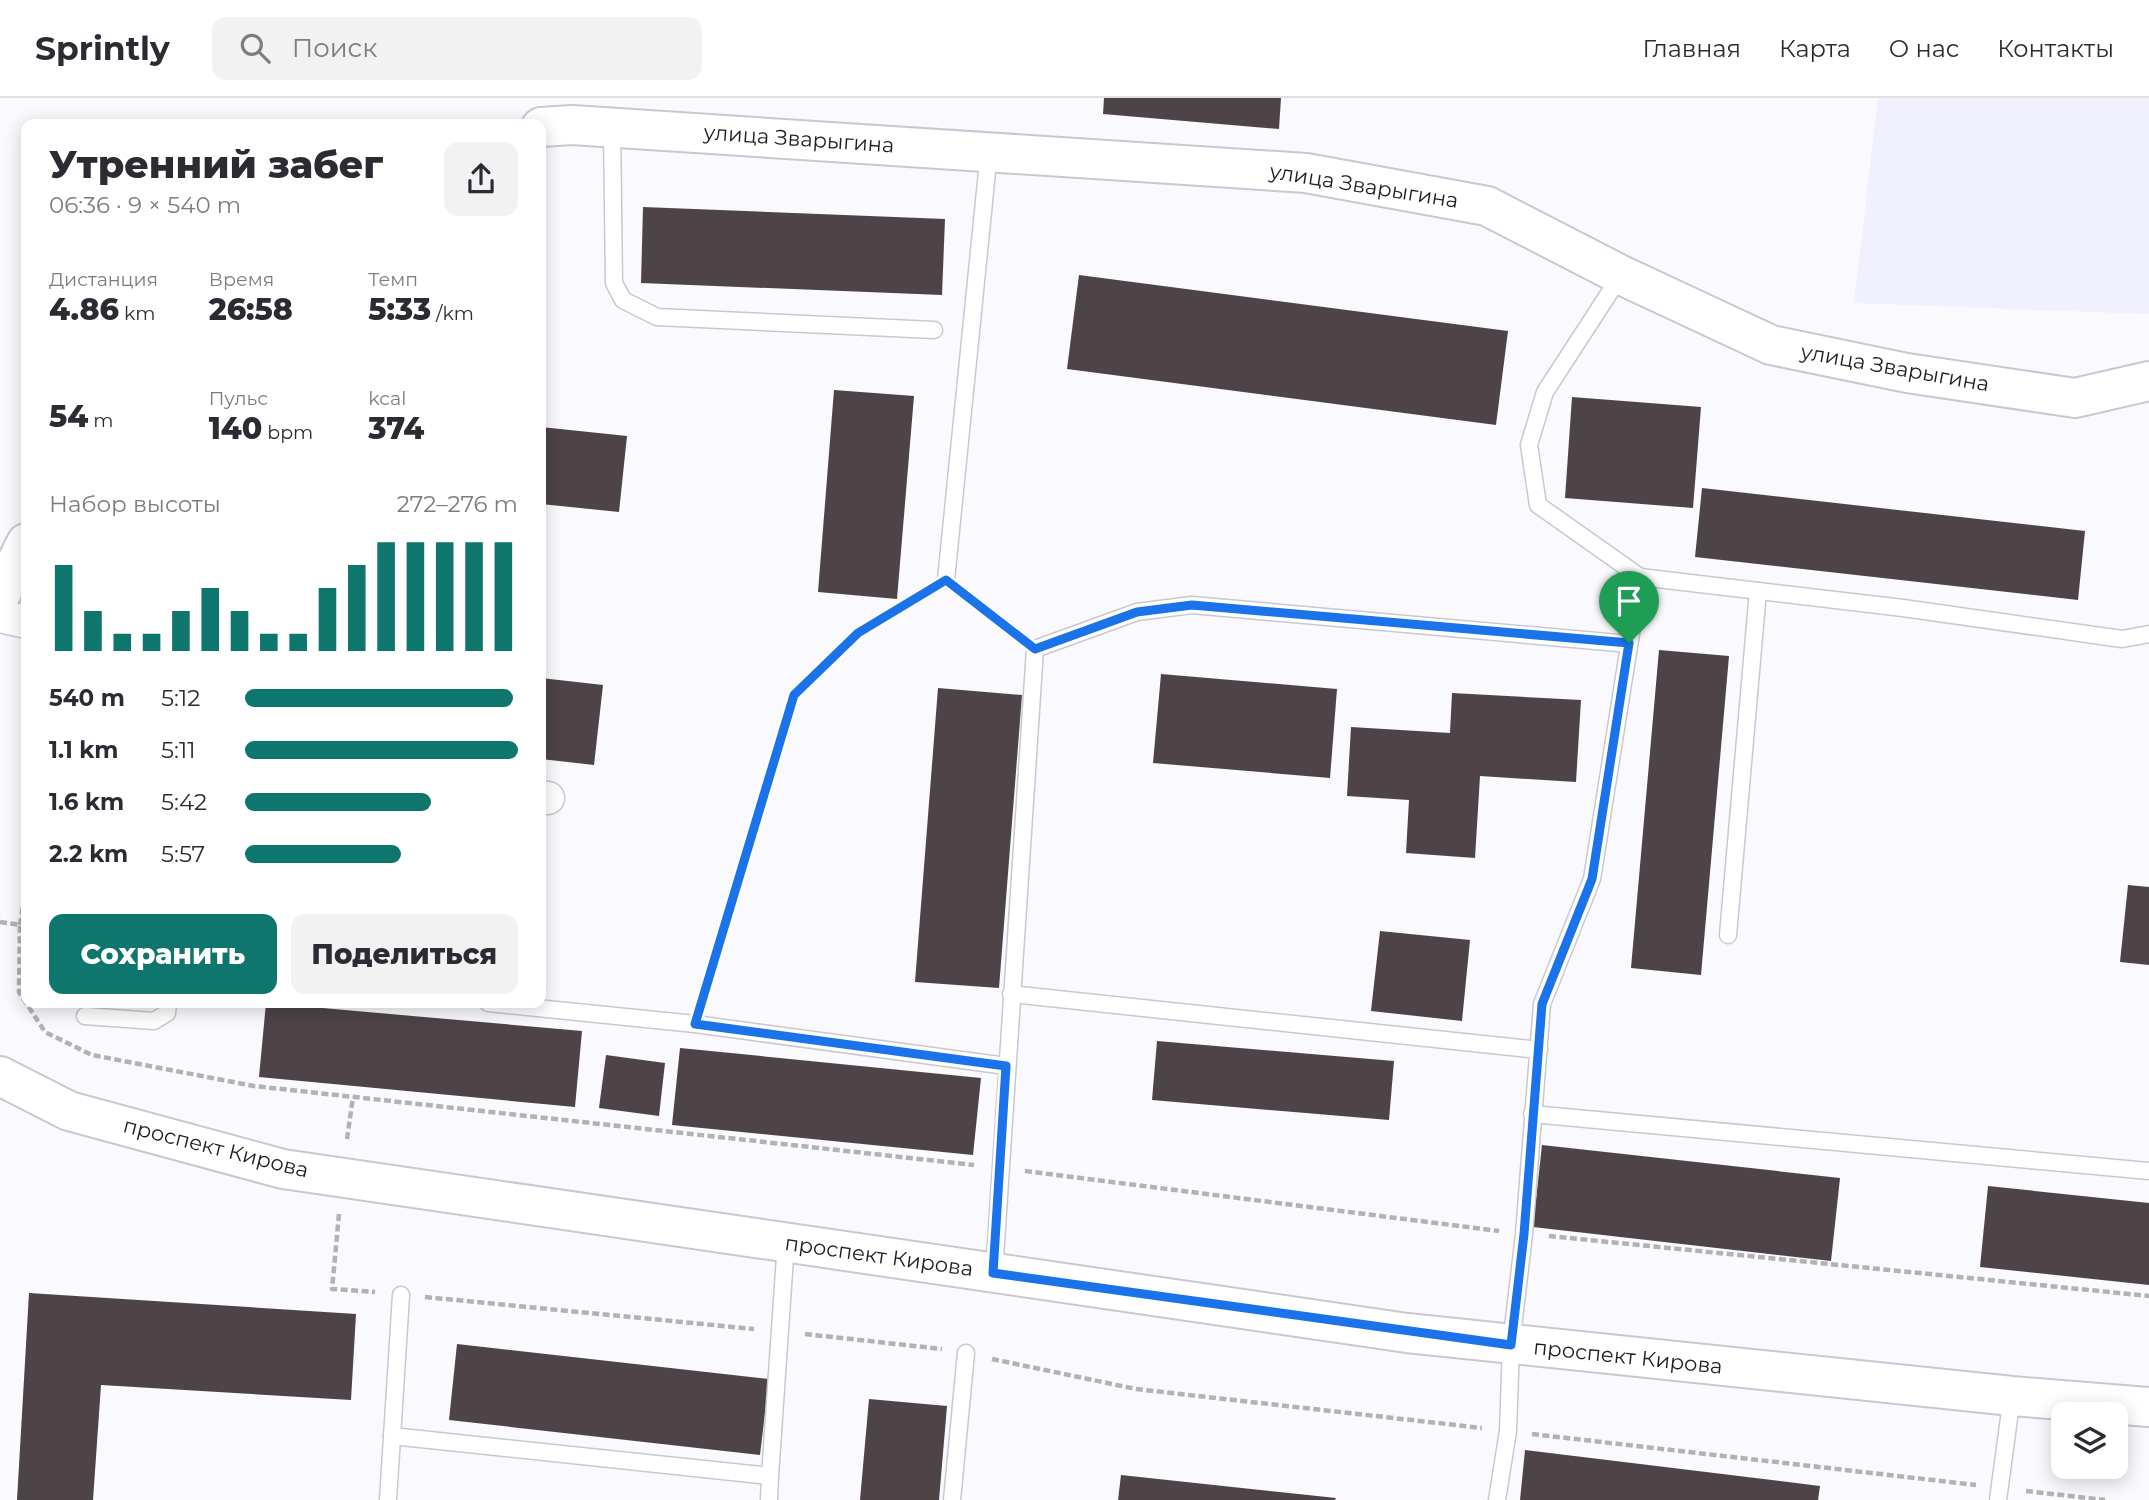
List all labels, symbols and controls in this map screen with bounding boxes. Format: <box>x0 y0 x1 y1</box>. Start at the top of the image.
search box <box>212 17 702 80</box>
text: Sprintly <box>35 28 170 68</box>
icon: search <box>236 29 274 67</box>
text: Поиск <box>292 32 377 64</box>
text: Главная <box>1643 34 1741 63</box>
text: Карта <box>1779 34 1851 63</box>
text: О нас <box>1889 34 1959 63</box>
text: Контакты <box>1997 34 2114 63</box>
street label: улица Зварыгина <box>702 119 895 158</box>
text: Утренний забег <box>49 141 383 188</box>
button: share <box>444 142 518 216</box>
street label: улица Зварыгина <box>1267 158 1460 213</box>
text: 06:36 · 9 × 540 m <box>49 191 241 219</box>
text: Дистанция <box>49 268 158 291</box>
text: Время <box>209 268 274 291</box>
text: Темп <box>368 268 418 291</box>
text: 4.86 <box>49 291 119 328</box>
text: 26:58 <box>209 291 293 328</box>
text: 5:33 <box>368 291 431 328</box>
text: km <box>119 302 155 325</box>
text: /km <box>431 302 474 325</box>
street label: улица Зварыгина <box>1798 338 1991 396</box>
text: Пульс <box>209 387 268 410</box>
text: kcal <box>368 387 406 410</box>
text: 54 <box>49 398 88 435</box>
text: m <box>88 409 113 432</box>
text: 140 <box>209 410 262 447</box>
text: 374 <box>368 410 424 447</box>
text: bpm <box>262 421 313 444</box>
text: Набор высоты <box>49 490 221 518</box>
text: 272–276 m <box>397 490 518 518</box>
pin <box>1599 571 1659 643</box>
icon: arrive <box>1610 582 1648 620</box>
text: 540 m <box>49 684 125 712</box>
text: 5:12 <box>161 684 200 712</box>
text: 1.1 km <box>49 736 118 764</box>
text: 5:11 <box>161 736 196 764</box>
text: 1.6 km <box>49 788 124 816</box>
text: 5:42 <box>161 788 207 816</box>
text: 2.2 km <box>49 840 128 868</box>
text: 5:57 <box>161 840 205 868</box>
button: Сохранить <box>49 914 277 994</box>
button: Поделиться <box>291 914 518 994</box>
street label: проспект Кирова <box>121 1112 311 1183</box>
street label: проспект Кирова <box>783 1230 975 1281</box>
street label: проспект Кирова <box>1532 1334 1724 1379</box>
map controls <box>2051 1402 2128 1479</box>
button: layers <box>2051 1402 2128 1479</box>

